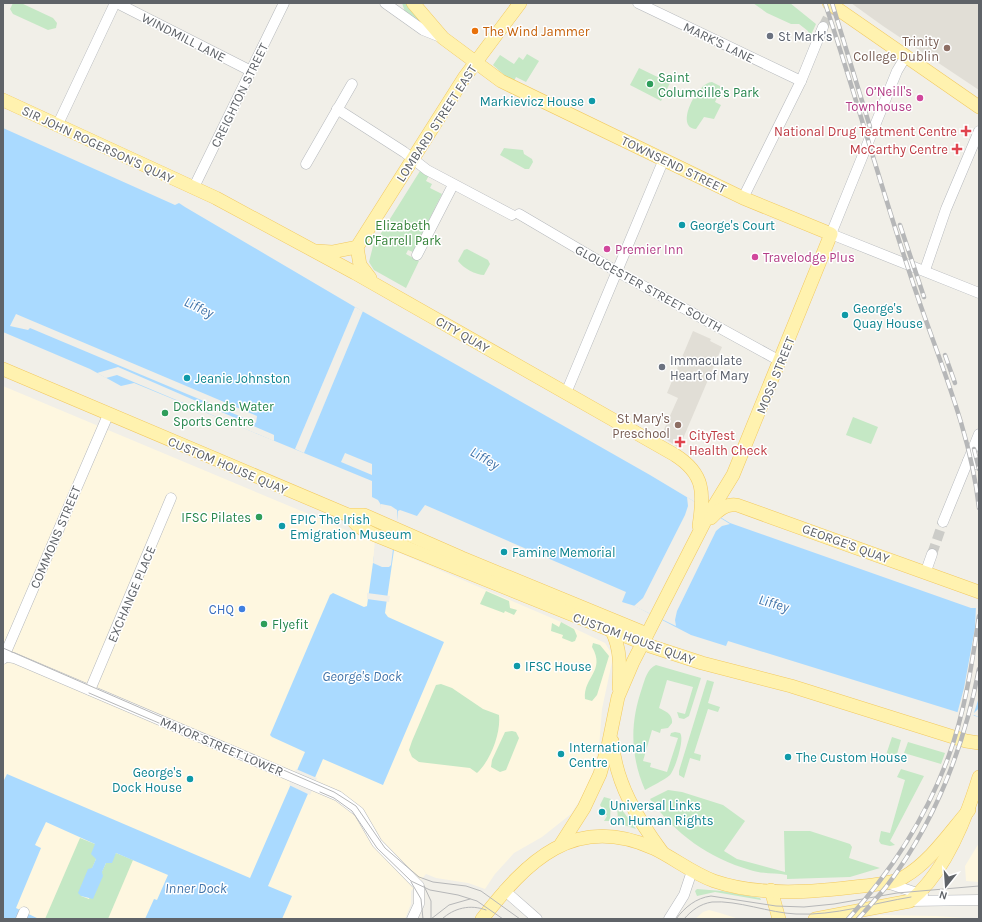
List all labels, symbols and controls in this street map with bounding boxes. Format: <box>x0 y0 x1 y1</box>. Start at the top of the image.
street label: WINDMILL LANE <box>139 10 228 65</box>
street label: MARK'S LANE <box>681 19 757 66</box>
place label: The Wind Jammer <box>483 24 590 39</box>
marker: The Wind Jammer <box>470 26 480 36</box>
place label: St Mark's <box>778 29 833 44</box>
marker: St Mark's <box>765 31 775 41</box>
place label: Trinity College Dublin <box>853 34 939 64</box>
street label: CREIGHTON STREET <box>208 40 271 150</box>
marker: Trinity College Dublin <box>942 43 952 53</box>
street label: LOMBARD STREET EAST <box>393 62 480 185</box>
place label: Saint Columcille's Park <box>658 70 759 100</box>
marker: Saint Columcille's Park <box>645 79 655 89</box>
place label: O’Neill's Townhouse <box>846 84 912 114</box>
marker: O’Neill's Townhouse <box>915 93 925 103</box>
place label: Markievicz House <box>480 94 584 109</box>
marker: Markievicz House <box>587 96 597 106</box>
street label: SIR JOHN ROGERSON'S QUAY <box>19 103 176 186</box>
place label: National Drug Teatment Centre <box>774 124 957 139</box>
marker: National Drug Teatment Centre <box>960 125 972 137</box>
street label: TOWNSEND STREET <box>619 133 729 197</box>
place label: McCarthy Centre <box>850 142 948 157</box>
marker: McCarthy Centre <box>951 143 963 155</box>
park label: Elizabeth O'Farrell Park <box>365 218 441 248</box>
place label: George's Court <box>690 218 775 233</box>
marker: George's Court <box>677 220 687 230</box>
street label: GLOUCESTER STREET SOUTH <box>573 242 725 335</box>
place label: Premier Inn <box>615 242 683 257</box>
marker: Premier Inn <box>602 244 612 254</box>
place label: Travelodge Plus <box>763 250 855 265</box>
marker: Travelodge Plus <box>750 252 760 262</box>
water label: Liffey <box>181 293 217 322</box>
place label: George's Quay House <box>853 301 923 331</box>
marker: George's Quay House <box>840 310 850 320</box>
street label: CITY QUAY <box>433 313 492 356</box>
street label: MOSS STREET <box>753 334 798 416</box>
place label: Immaculate Heart of Mary <box>670 353 749 383</box>
marker: Immaculate Heart of Mary <box>657 362 667 372</box>
place label: Jeanie Johnston <box>195 371 290 386</box>
marker: Jeanie Johnston <box>182 373 192 383</box>
place label: Docklands Water Sports Centre <box>173 399 274 429</box>
marker: Docklands Water Sports Centre <box>160 408 170 418</box>
place label: St Mary's Preschool <box>612 411 670 441</box>
marker: St Mary's Preschool <box>673 420 683 430</box>
place label: CityTest Health Check <box>689 428 768 458</box>
street label: CUSTOM HOUSE QUAY <box>166 433 290 497</box>
marker: CityTest Health Check <box>674 436 686 448</box>
water label: Liffey <box>467 443 503 474</box>
street label: COMMONS STREET <box>27 483 84 591</box>
place label: IFSC Pilates <box>181 510 251 525</box>
marker: IFSC Pilates <box>254 512 264 522</box>
place label: EPIC The Irish Emigration Museum <box>290 512 412 542</box>
marker: EPIC The Irish Emigration Museum <box>277 521 287 531</box>
street label: GEORGE'S QUAY <box>800 521 891 566</box>
street label: EXCHANGE PLACE <box>104 544 159 645</box>
place label: Famine Memorial <box>512 545 616 560</box>
marker: Famine Memorial <box>499 547 509 557</box>
water label: Liffey <box>757 591 792 616</box>
place label: CHQ <box>209 602 234 617</box>
marker: CHQ <box>237 604 247 614</box>
street label: CUSTOM HOUSE QUAY <box>571 609 697 667</box>
place label: Flyefit <box>272 617 309 632</box>
marker: Flyefit <box>259 619 269 629</box>
place label: IFSC House <box>525 659 592 674</box>
marker: IFSC House <box>512 661 522 671</box>
water label: George's Dock <box>322 668 403 685</box>
street label: MAYOR STREET LOWER <box>158 714 286 779</box>
place label: International Centre <box>569 740 646 770</box>
marker: International Centre <box>556 749 566 759</box>
place label: The Custom House <box>796 750 908 765</box>
marker: The Custom House <box>783 752 793 762</box>
place label: George's Dock House <box>112 765 182 795</box>
marker: George's Dock House <box>185 774 195 784</box>
place label: Universal Links on Human Rights <box>610 798 714 828</box>
marker: Universal Links on Human Rights <box>597 807 607 817</box>
north arrow <box>926 866 966 906</box>
water label: Inner Dock <box>165 880 228 897</box>
text: N <box>938 888 949 902</box>

